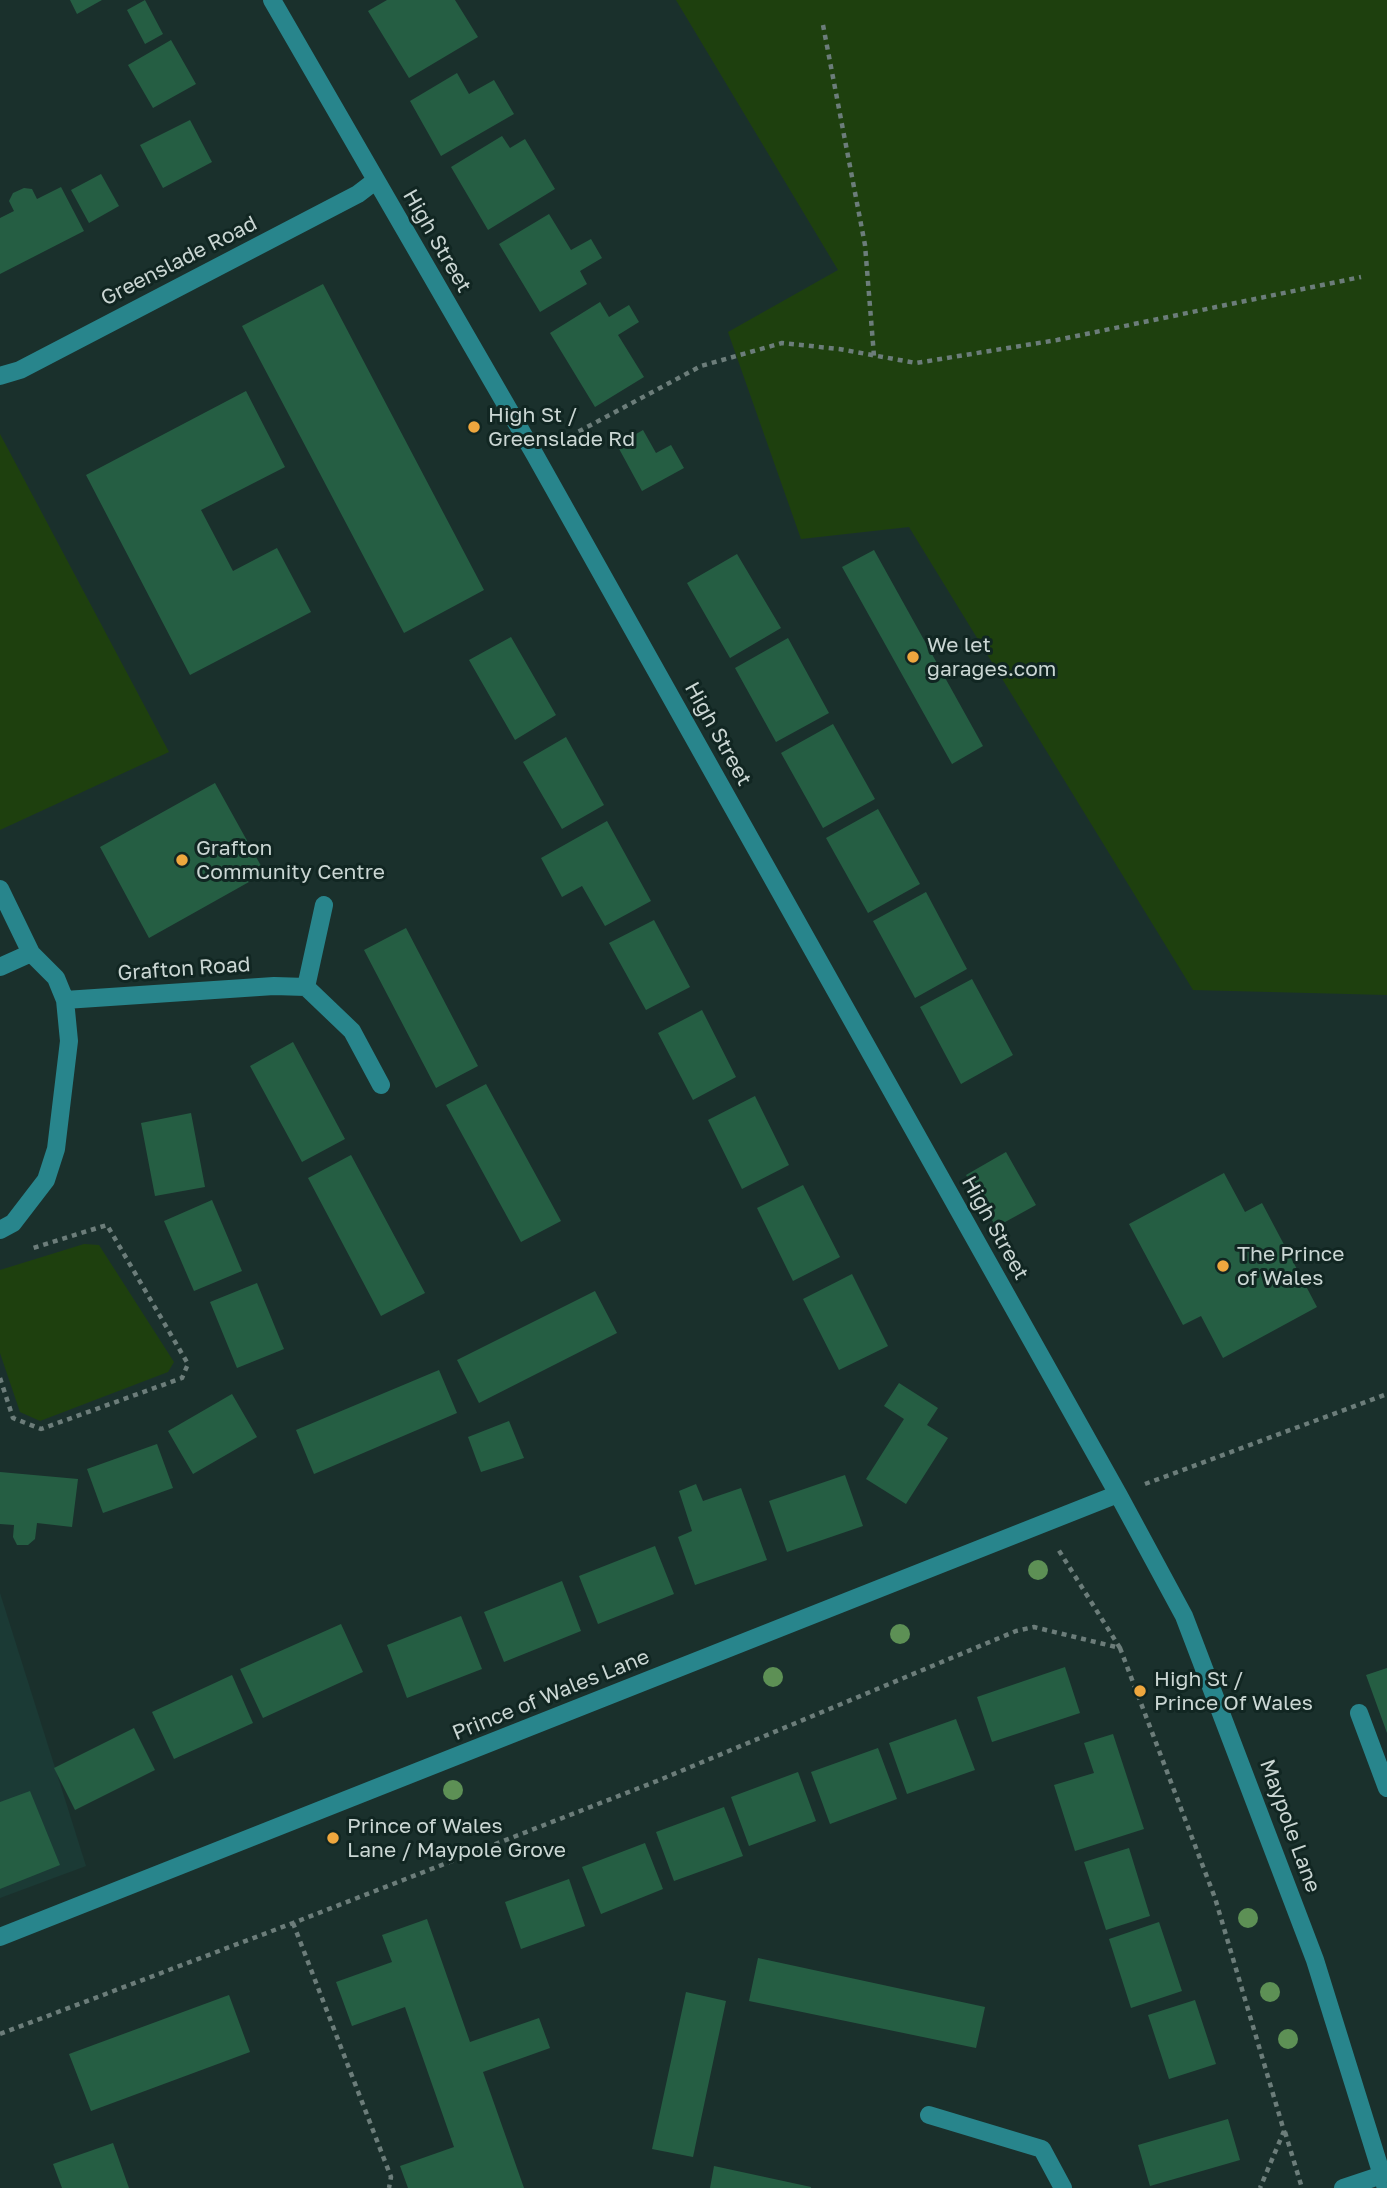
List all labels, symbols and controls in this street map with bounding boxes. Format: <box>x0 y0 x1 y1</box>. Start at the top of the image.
street label: High Street <box>397 185 477 297</box>
street label: Greenslade Road <box>97 211 261 311</box>
place label: High St / Greenslade Rd <box>488 402 635 452</box>
marker: High St / Greenslade Rd <box>466 419 482 435</box>
place label: We let garages.com <box>927 632 1056 682</box>
marker: We let garages.com <box>905 649 921 665</box>
street label: High Street <box>679 678 757 790</box>
place label: Grafton Community Centre <box>196 835 385 885</box>
marker: Grafton Community Centre <box>174 852 190 868</box>
street label: Grafton Road <box>117 952 251 986</box>
street label: High Street <box>956 1172 1034 1284</box>
place label: The Prince of Wales <box>1237 1241 1344 1291</box>
marker: The Prince of Wales <box>1215 1258 1231 1274</box>
street label: Prince of Wales Lane <box>449 1644 653 1746</box>
place label: High St / Prince Of Wales <box>1154 1666 1313 1716</box>
marker: High St / Prince Of Wales <box>1132 1683 1148 1699</box>
street label: Maypole Lane <box>1254 1756 1326 1896</box>
place label: Prince of Wales Lane / Maypole Grove <box>347 1813 566 1863</box>
marker: Prince of Wales Lane / Maypole Grove <box>325 1830 341 1846</box>

